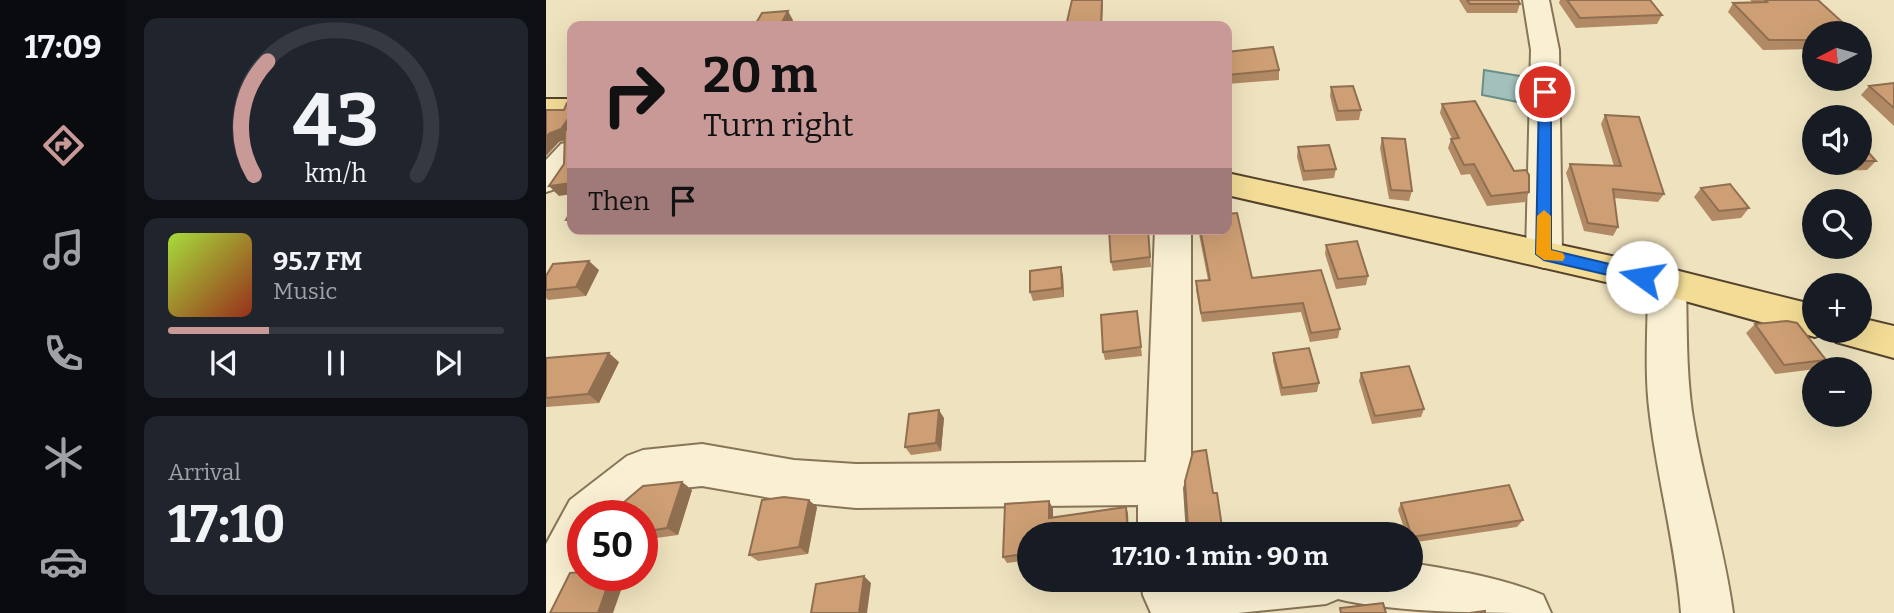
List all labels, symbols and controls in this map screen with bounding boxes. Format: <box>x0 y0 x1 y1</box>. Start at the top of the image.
north arrow <box>1802 21 1872 91</box>
map controls <box>1802 21 1872 427</box>
text: 17:09 <box>24 28 102 66</box>
text: 20 m <box>703 46 817 105</box>
icon: right <box>588 49 679 140</box>
pin <box>1515 62 1575 122</box>
icon: arrive <box>1526 73 1564 111</box>
text: 43 <box>293 77 379 164</box>
button: sound <box>1802 105 1872 175</box>
text: Turn right <box>703 106 854 144</box>
icon: directions <box>39 121 88 170</box>
text: km/h <box>305 159 367 189</box>
icon: arrive <box>664 182 702 220</box>
text: Then <box>588 186 650 217</box>
button: search <box>1802 189 1872 259</box>
icon: music <box>39 225 88 274</box>
position arrow <box>1605 240 1679 314</box>
text: 95.7 FM <box>273 246 362 277</box>
button: + <box>1802 273 1872 343</box>
text: Music <box>273 277 337 305</box>
icon: phone <box>39 329 88 378</box>
icon: previous <box>205 344 243 382</box>
icon: pause <box>317 344 355 382</box>
icon: next <box>429 344 467 382</box>
button: − <box>1802 357 1872 427</box>
icon: climate <box>39 433 88 482</box>
text: Arrival <box>168 458 241 486</box>
text: 17:10 <box>168 493 286 556</box>
speed limit sign: 50 <box>567 500 658 591</box>
icon: car <box>39 537 88 586</box>
text: 17:10 · 1 min · 90 m <box>1112 541 1328 572</box>

